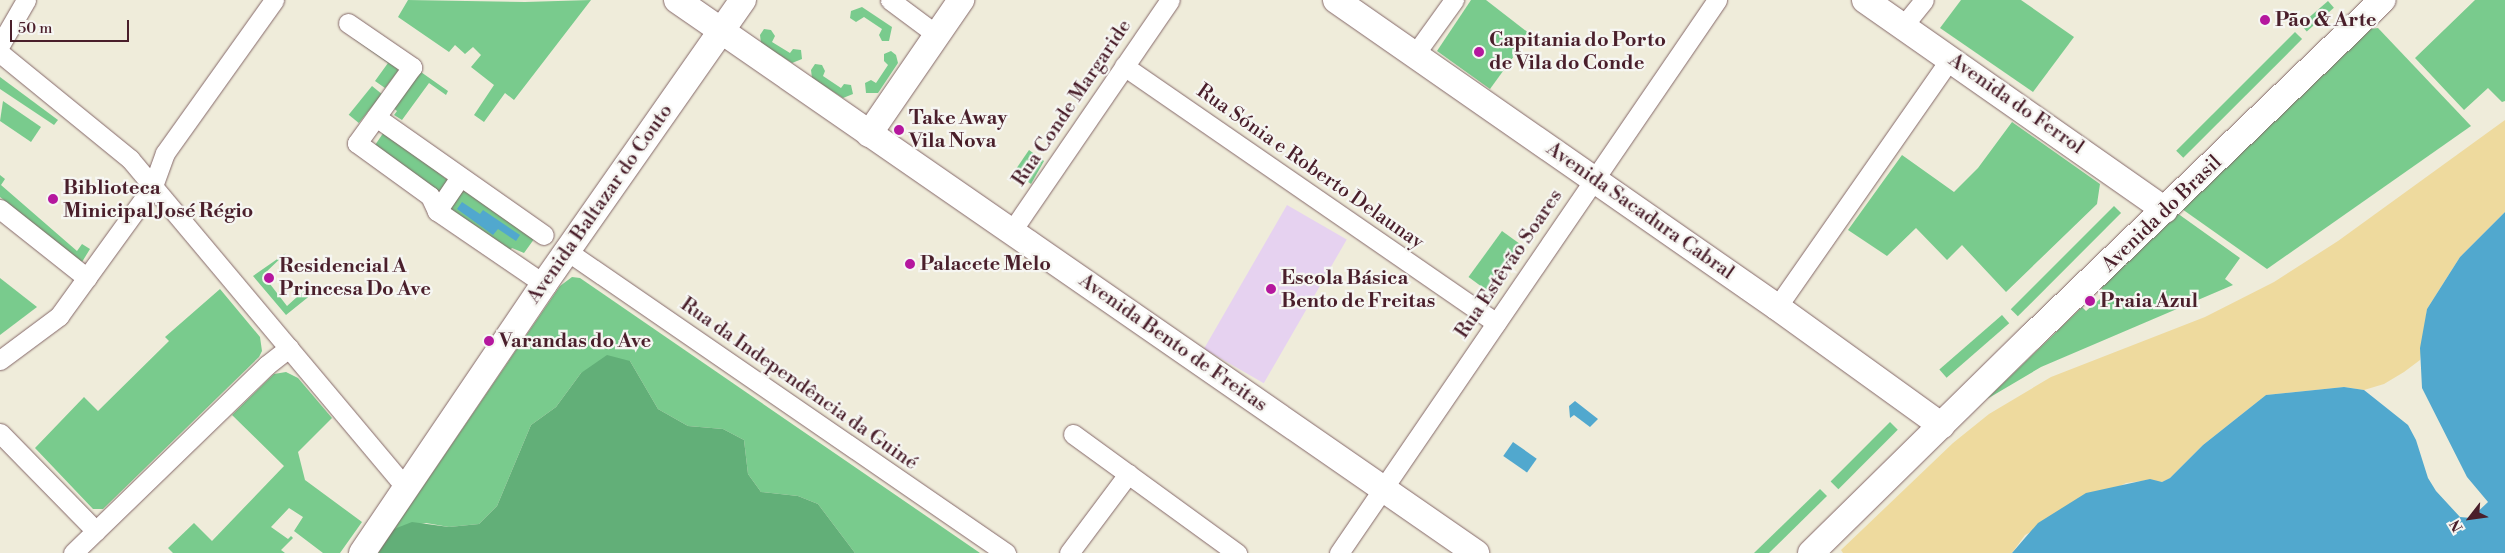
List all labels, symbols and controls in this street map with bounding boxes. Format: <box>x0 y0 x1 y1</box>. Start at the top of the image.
place label: Pão & Arte <box>2275 8 2377 32</box>
scale bar <box>12 10 131 42</box>
marker: Pão & Arte <box>2259 14 2271 26</box>
street label: Rua Conde Margaride <box>1007 15 1137 191</box>
text: 50 m <box>18 19 52 38</box>
place label: Capitania do Porto de Vila do Conde <box>1489 29 1666 76</box>
marker: Capitania do Porto de Vila do Conde <box>1473 46 1485 58</box>
street label: Avenida do Ferrol <box>1944 48 2088 160</box>
street label: Rua Sónia e Roberto Delaunay <box>1192 79 1428 255</box>
street label: Avenida Baltazar do Couto <box>522 100 678 308</box>
place label: Take Away Vila Nova <box>909 106 1007 153</box>
marker: Take Away Vila Nova <box>893 124 905 136</box>
street label: Avenida Sacadura Cabral <box>1541 137 1739 285</box>
street label: Avenida do Brasil <box>2097 151 2227 277</box>
place label: Biblioteca Minicipal José Régio <box>63 176 253 223</box>
street label: Rua Estêvão Soares <box>1450 185 1568 343</box>
marker: Biblioteca Minicipal José Régio <box>47 193 59 205</box>
place label: Palacete Melo <box>920 252 1051 276</box>
place label: Residencial A Princesa Do Ave <box>279 254 431 301</box>
marker: Palacete Melo <box>904 258 916 270</box>
place label: Escola Básica Bento de Freitas <box>1281 266 1435 313</box>
street label: Avenida Bento de Freitas <box>1074 269 1272 417</box>
marker: Residencial A Princesa Do Ave <box>263 272 275 284</box>
marker: Escola Básica Bento de Freitas <box>1265 283 1277 295</box>
place label: Praia Azul <box>2100 289 2198 313</box>
street label: Rua da Independência da Guiné <box>676 293 922 475</box>
marker: Praia Azul <box>2084 295 2096 307</box>
place label: Varandas do Ave <box>499 329 651 353</box>
marker: Varandas do Ave <box>483 335 495 347</box>
north arrow <box>2445 493 2495 543</box>
text: N <box>2446 516 2468 535</box>

